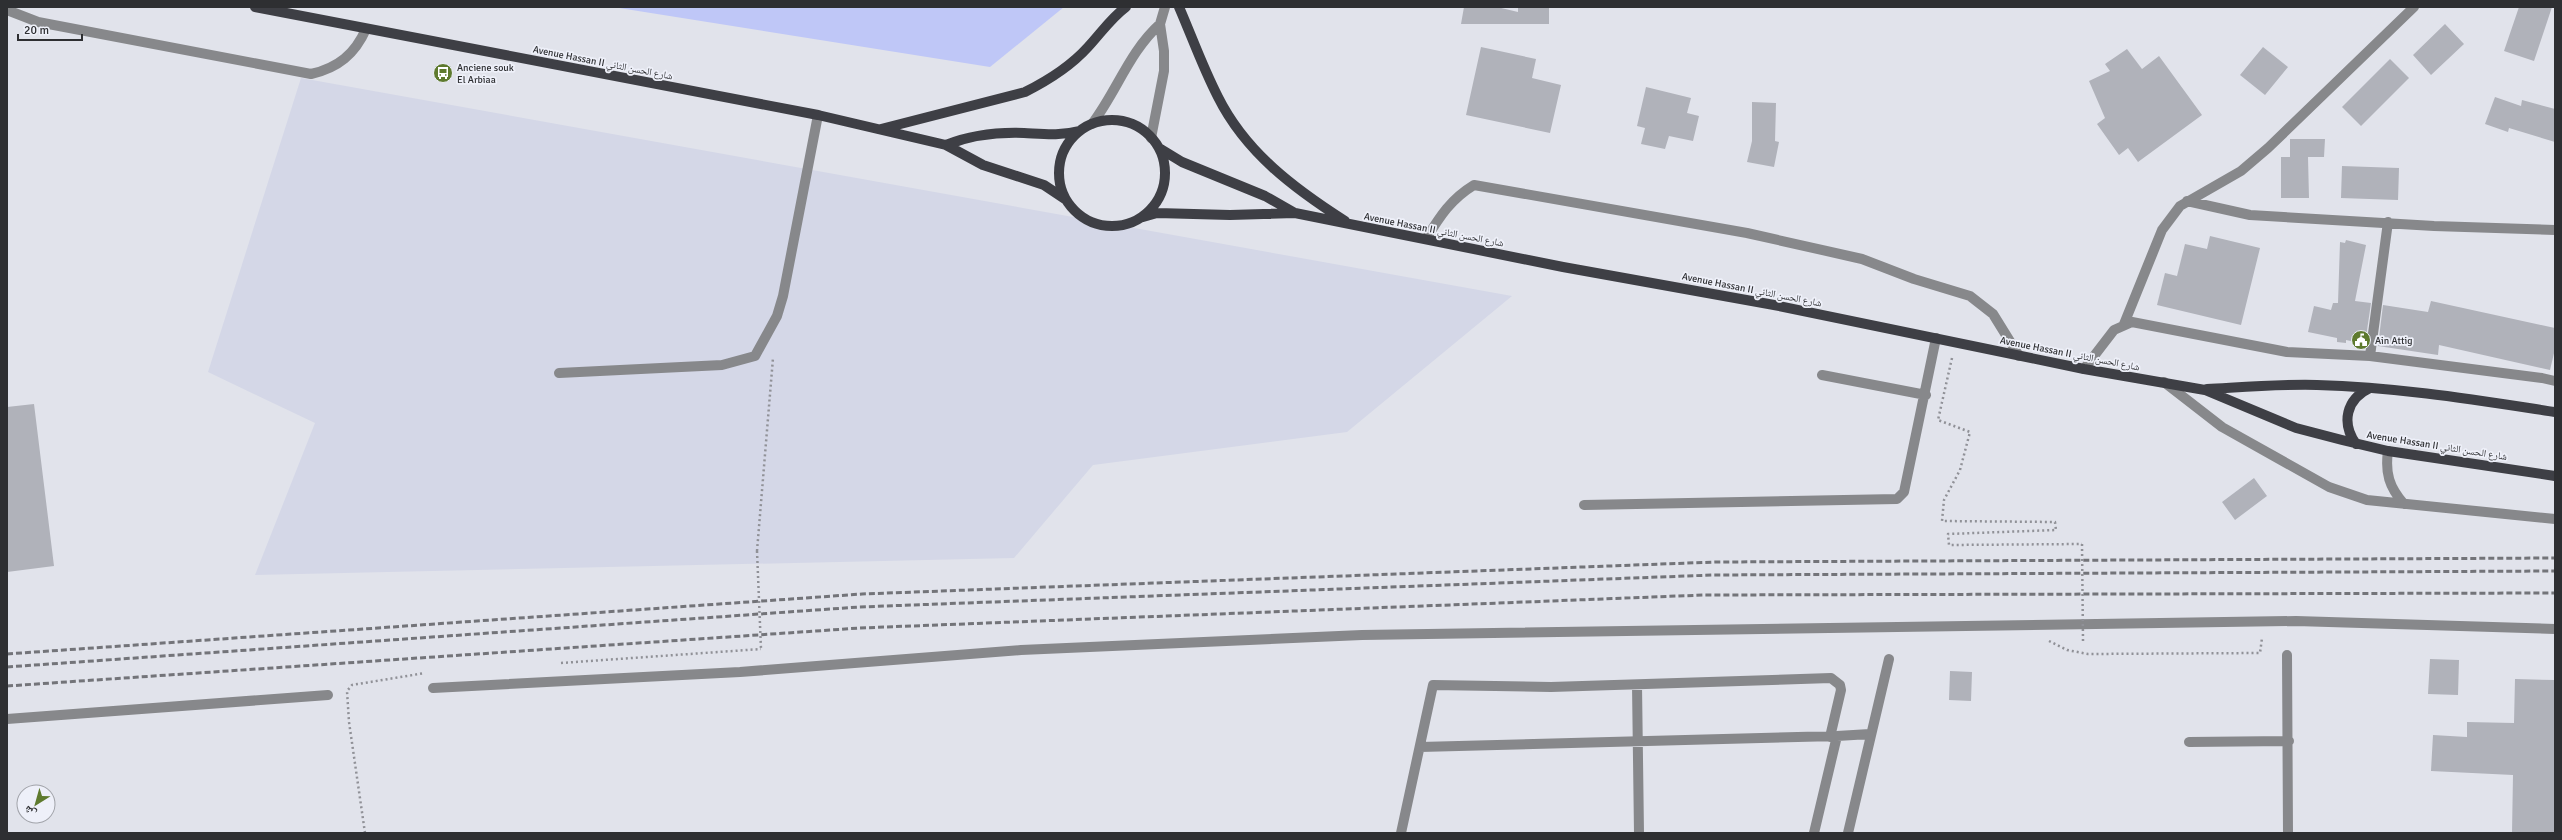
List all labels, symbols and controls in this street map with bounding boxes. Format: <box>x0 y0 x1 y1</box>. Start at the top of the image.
scale bar <box>18 16 82 42</box>
text: 20 m <box>24 23 49 38</box>
street label: Avenue Hassan II شارع الحسن الثاني <box>532 44 674 84</box>
bus stop icon: Anciene souk El Arbiaa <box>432 62 454 84</box>
place label: Anciene souk El Arbiaa <box>457 62 514 86</box>
street label: Avenue Hassan II شارع الحسن الثاني <box>1363 211 1505 251</box>
street label: Avenue Hassan II شارع الحسن الثاني <box>1681 271 1823 311</box>
public building icon: Ain Attig <box>2350 329 2372 351</box>
street label: Avenue Hassan II شارع الحسن الثاني <box>1999 335 2141 375</box>
place label: Ain Attig <box>2375 335 2413 347</box>
street label: Avenue Hassan II شارع الحسن الثاني <box>2365 429 2508 465</box>
north arrow <box>16 784 56 824</box>
text: ش <box>21 802 39 820</box>

